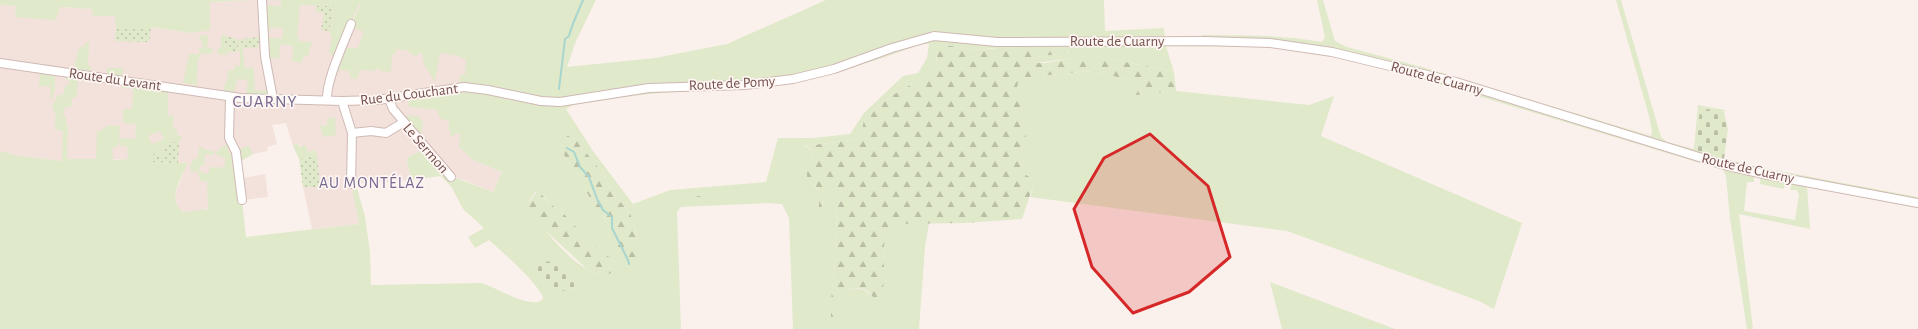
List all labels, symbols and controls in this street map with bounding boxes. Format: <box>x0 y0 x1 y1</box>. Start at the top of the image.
street label: Route de Cuarny <box>1070 34 1165 49</box>
street label: Route de Cuarny <box>1389 59 1485 98</box>
street label: Route du Levant <box>68 66 162 93</box>
street label: Route de Pomy <box>688 74 776 93</box>
street label: Rue du Couchant <box>359 81 459 108</box>
district label: CUARNY <box>232 93 298 110</box>
street label: Le Sermon <box>400 120 451 176</box>
street label: Route de Cuarny <box>1700 151 1796 187</box>
district label: AU MONTÉLAZ <box>319 173 425 191</box>

